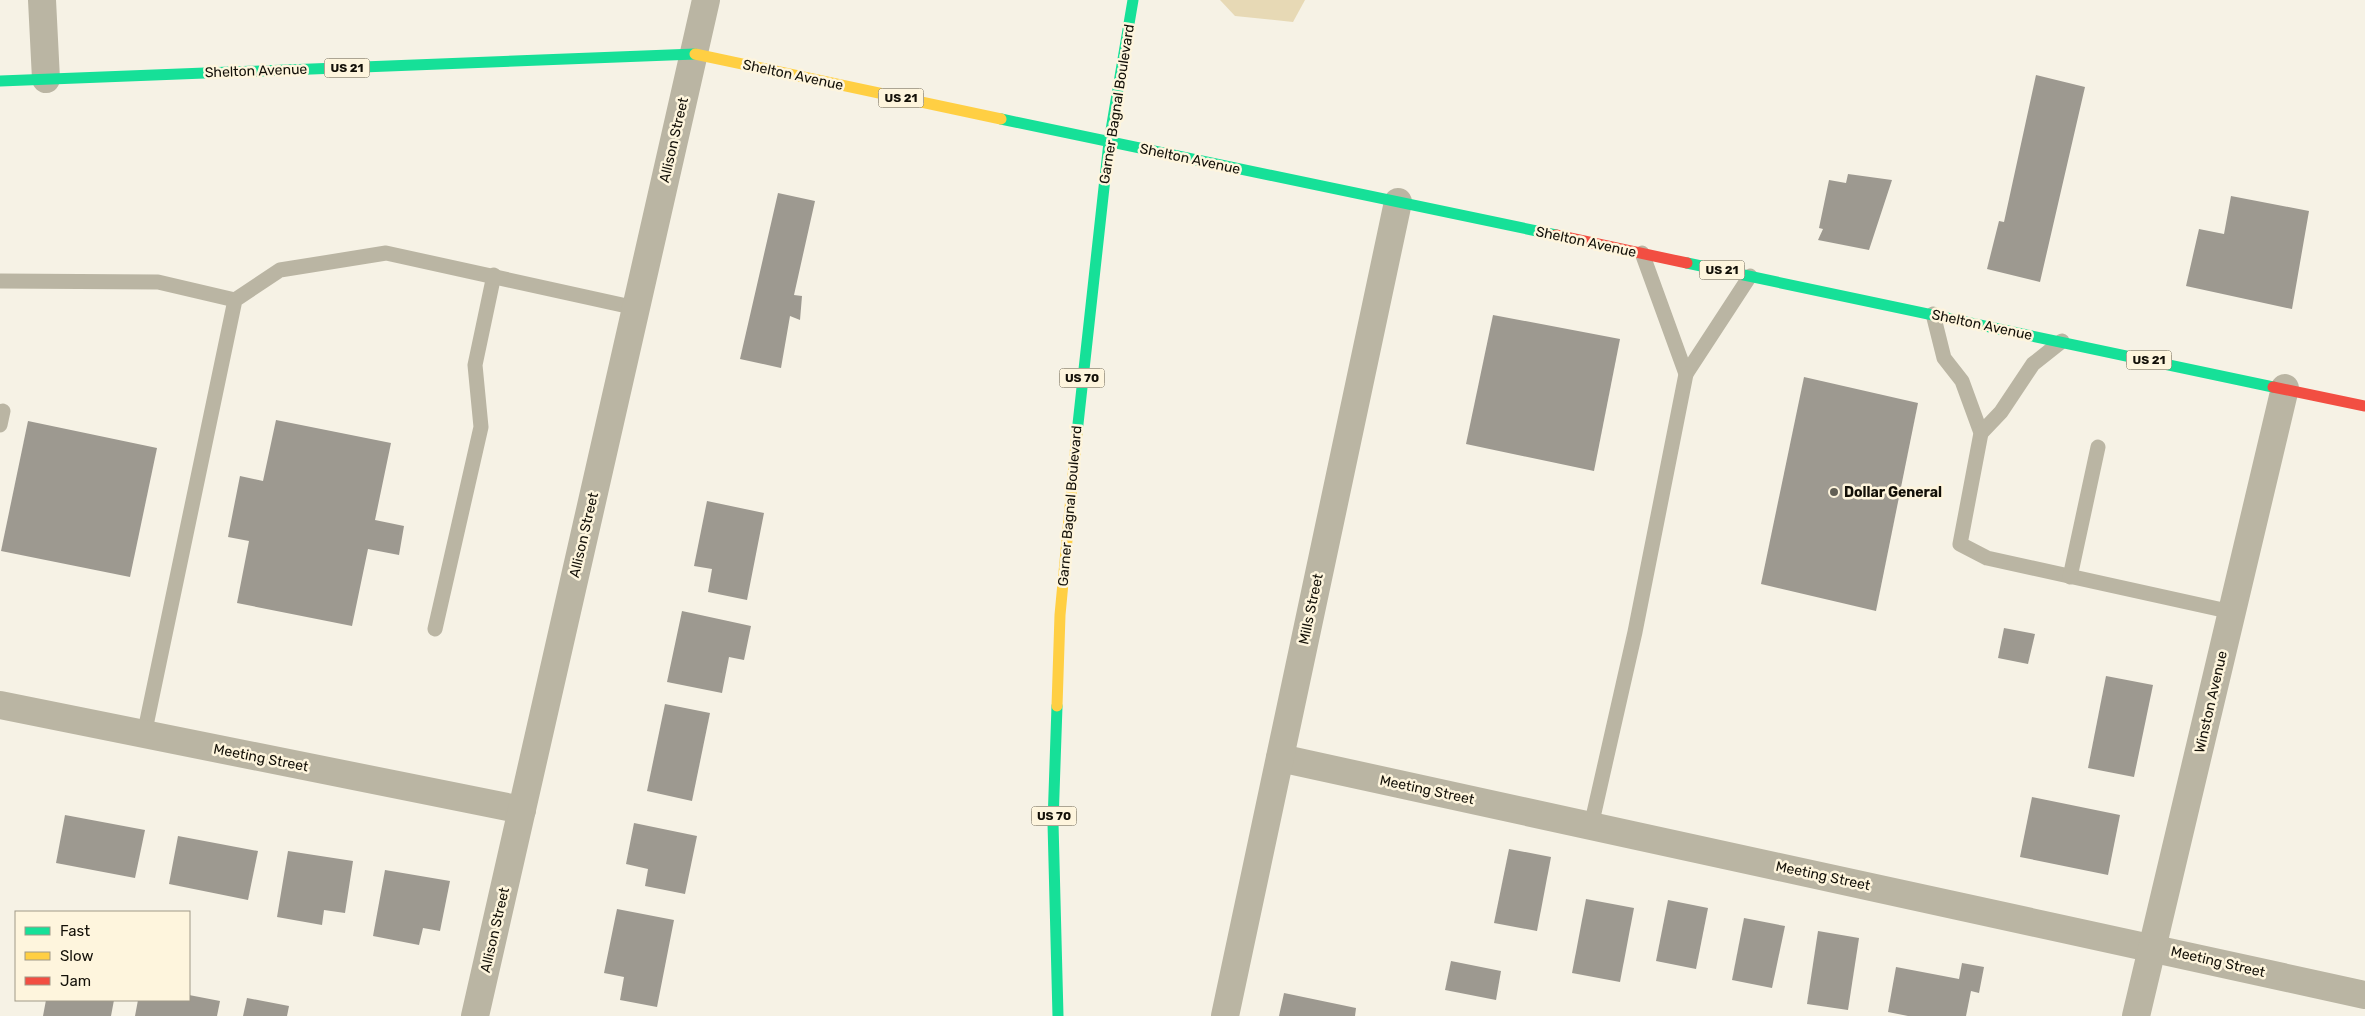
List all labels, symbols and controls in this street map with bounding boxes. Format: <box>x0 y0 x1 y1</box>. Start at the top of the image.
street label: Garner Bagnal Boulevard <box>1096 23 1138 185</box>
street label: Shelton Avenue <box>741 56 845 94</box>
road number: US 21 <box>324 58 370 78</box>
street label: Shelton Avenue <box>204 61 308 81</box>
road number: US 21 <box>878 89 924 108</box>
street label: Allison Street <box>656 95 692 184</box>
street label: Shelton Avenue <box>1138 140 1242 178</box>
street label: Shelton Avenue <box>1534 223 1638 261</box>
road number: US 21 <box>1700 260 1744 280</box>
street label: Shelton Avenue <box>1930 306 2034 344</box>
road number: US 21 <box>2126 350 2172 370</box>
road number: US 70 <box>1060 368 1104 388</box>
street label: Garner Bagnal Boulevard <box>1055 425 1085 587</box>
place label: Dollar General <box>1844 484 1942 501</box>
marker: Dollar General <box>1828 486 1840 498</box>
street label: Allison Street <box>566 490 602 579</box>
street label: Mills Street <box>1295 571 1327 646</box>
street label: Winston Avenue <box>2191 649 2231 755</box>
street label: Meeting Street <box>212 740 310 776</box>
street label: Meeting Street <box>1378 772 1476 808</box>
road number: US 70 <box>1032 806 1076 826</box>
street label: Meeting Street <box>1774 858 1872 894</box>
street label: Allison Street <box>477 885 513 974</box>
legend <box>15 911 190 1001</box>
text: Fast <box>60 922 90 940</box>
street label: Meeting Street <box>2169 943 2267 981</box>
text: Slow <box>60 947 93 965</box>
text: Jam <box>60 972 91 990</box>

